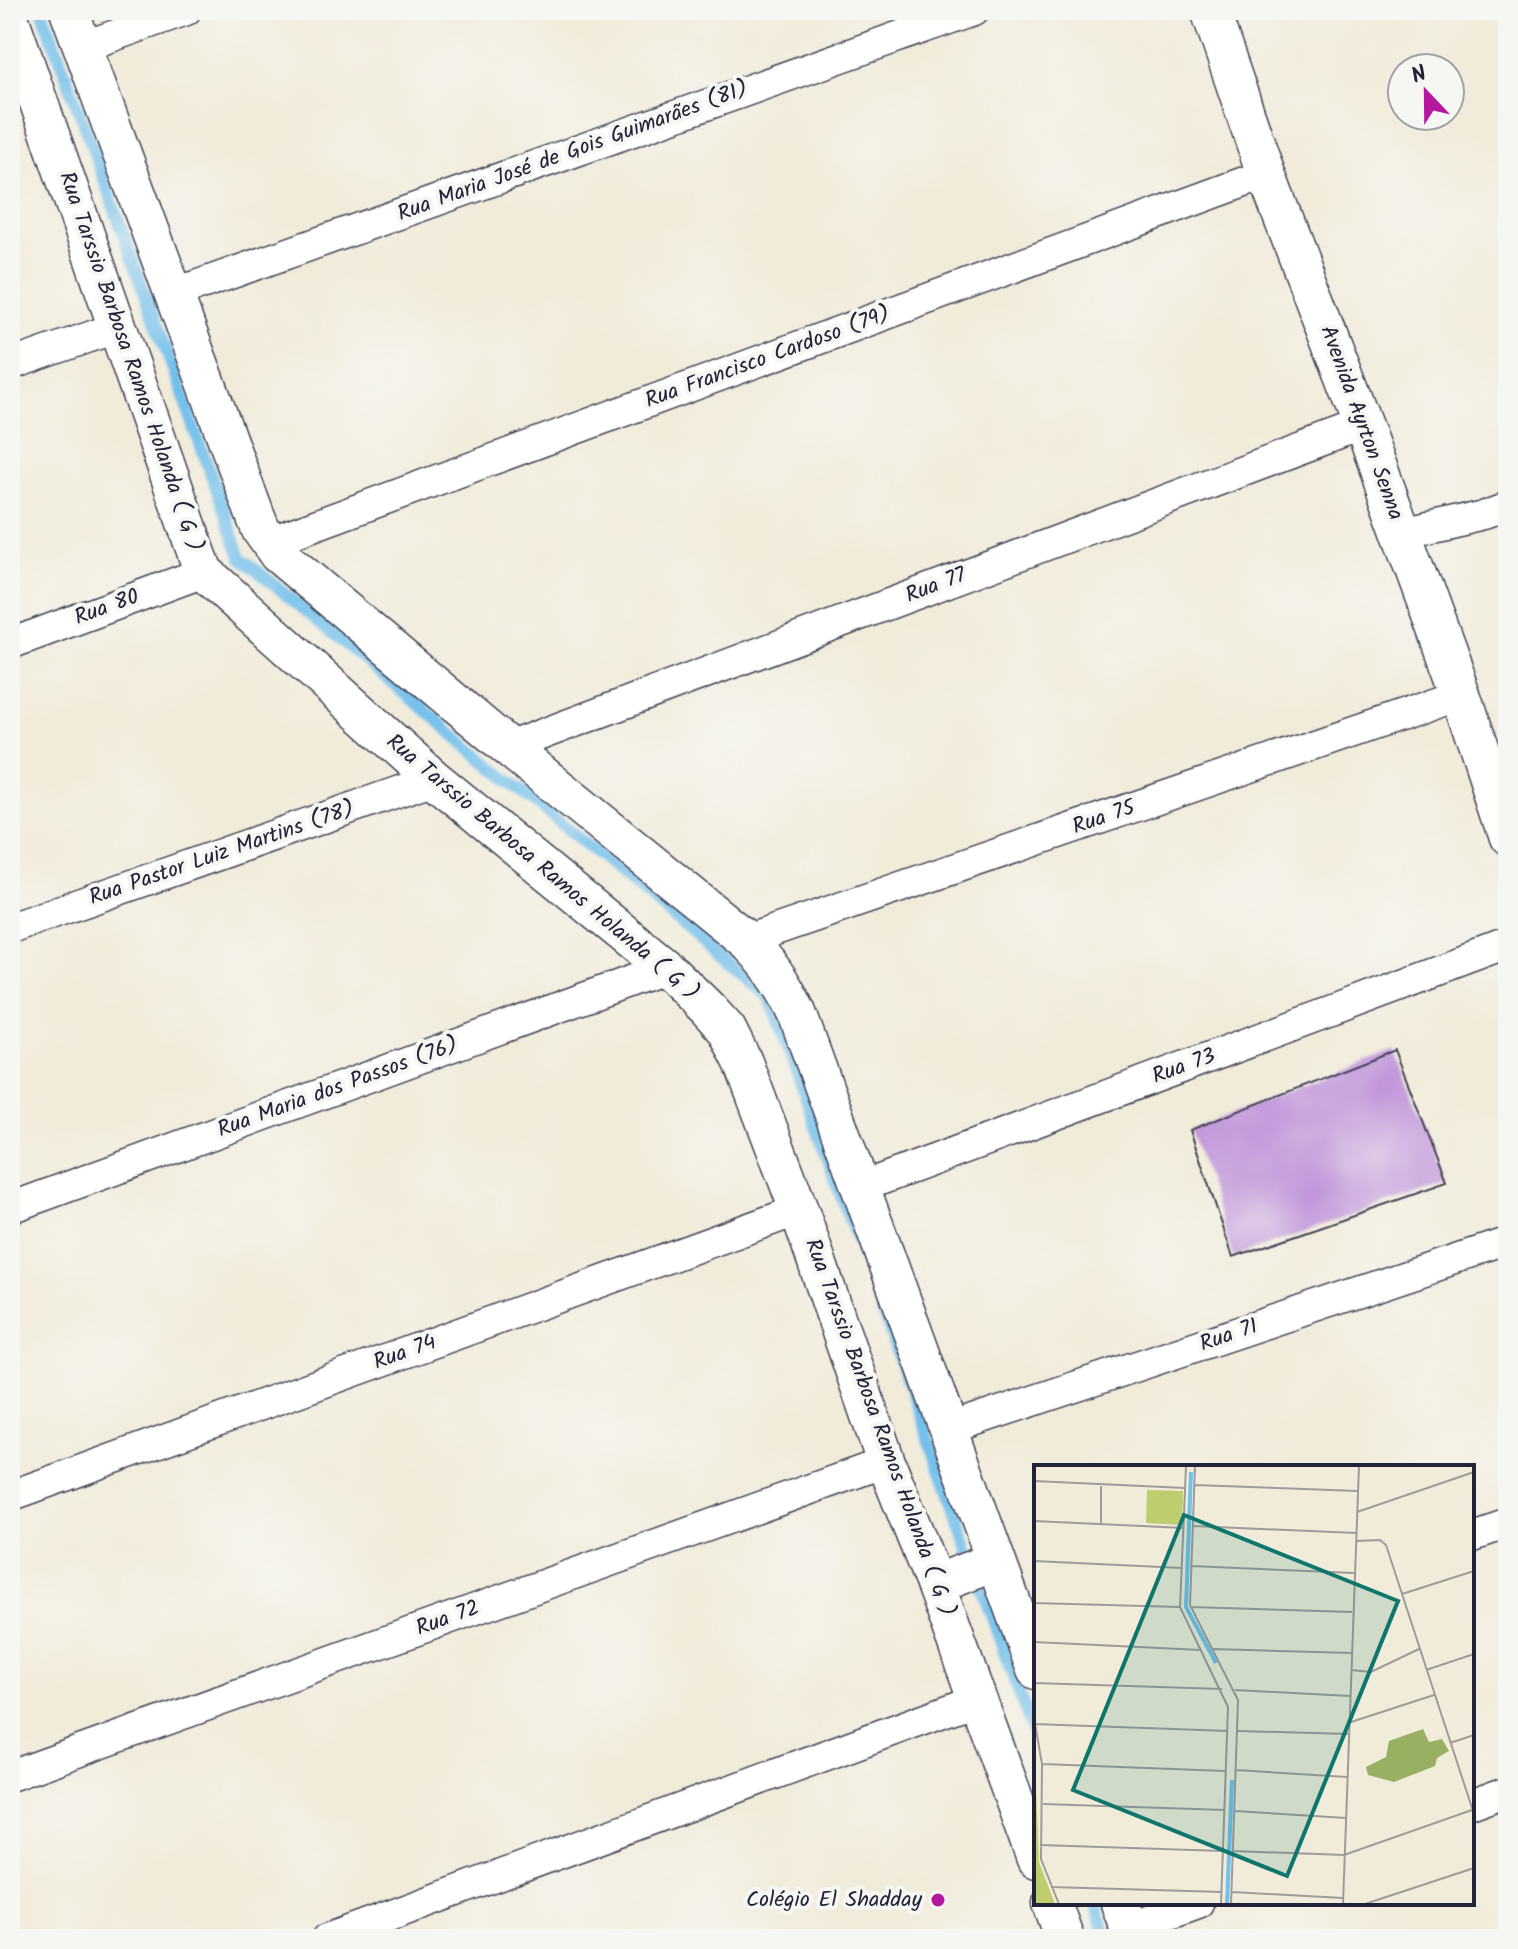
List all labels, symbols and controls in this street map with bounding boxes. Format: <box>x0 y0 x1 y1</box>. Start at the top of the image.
north arrow <box>1386 52 1466 132</box>
text: N <box>1406 57 1433 95</box>
street label: Rua Maria José de Gois Guimarães (81) <box>393 72 753 232</box>
street label: Rua Tarssio Barbosa Ramos Holanda ( G ) <box>48 167 212 557</box>
street label: Rua Francisco Cardoso (79) <box>640 297 896 419</box>
street label: Avenida Ayrton Senna <box>1309 321 1413 525</box>
street label: Rua 77 <box>900 558 972 614</box>
street label: Rua 80 <box>70 580 144 636</box>
street label: Rua Tarssio Barbosa Ramos Holanda ( G ) <box>377 726 707 1010</box>
street label: Rua 75 <box>1068 791 1141 845</box>
street label: Rua Pastor Luiz Martins (78) <box>84 792 360 916</box>
street label: Rua Maria dos Passos (76) <box>213 1028 463 1148</box>
street label: Rua 73 <box>1147 1039 1221 1095</box>
street label: Rua Tarssio Barbosa Ramos Holanda ( G ) <box>794 1234 964 1622</box>
street label: Rua 71 <box>1195 1310 1263 1362</box>
street label: Rua 74 <box>369 1325 441 1381</box>
inset map <box>1034 1465 1474 1905</box>
street label: Rua 72 <box>411 1591 485 1647</box>
place label: Colégio El Shadday <box>746 1883 923 1918</box>
marker: Colégio El Shadday <box>929 1891 947 1909</box>

